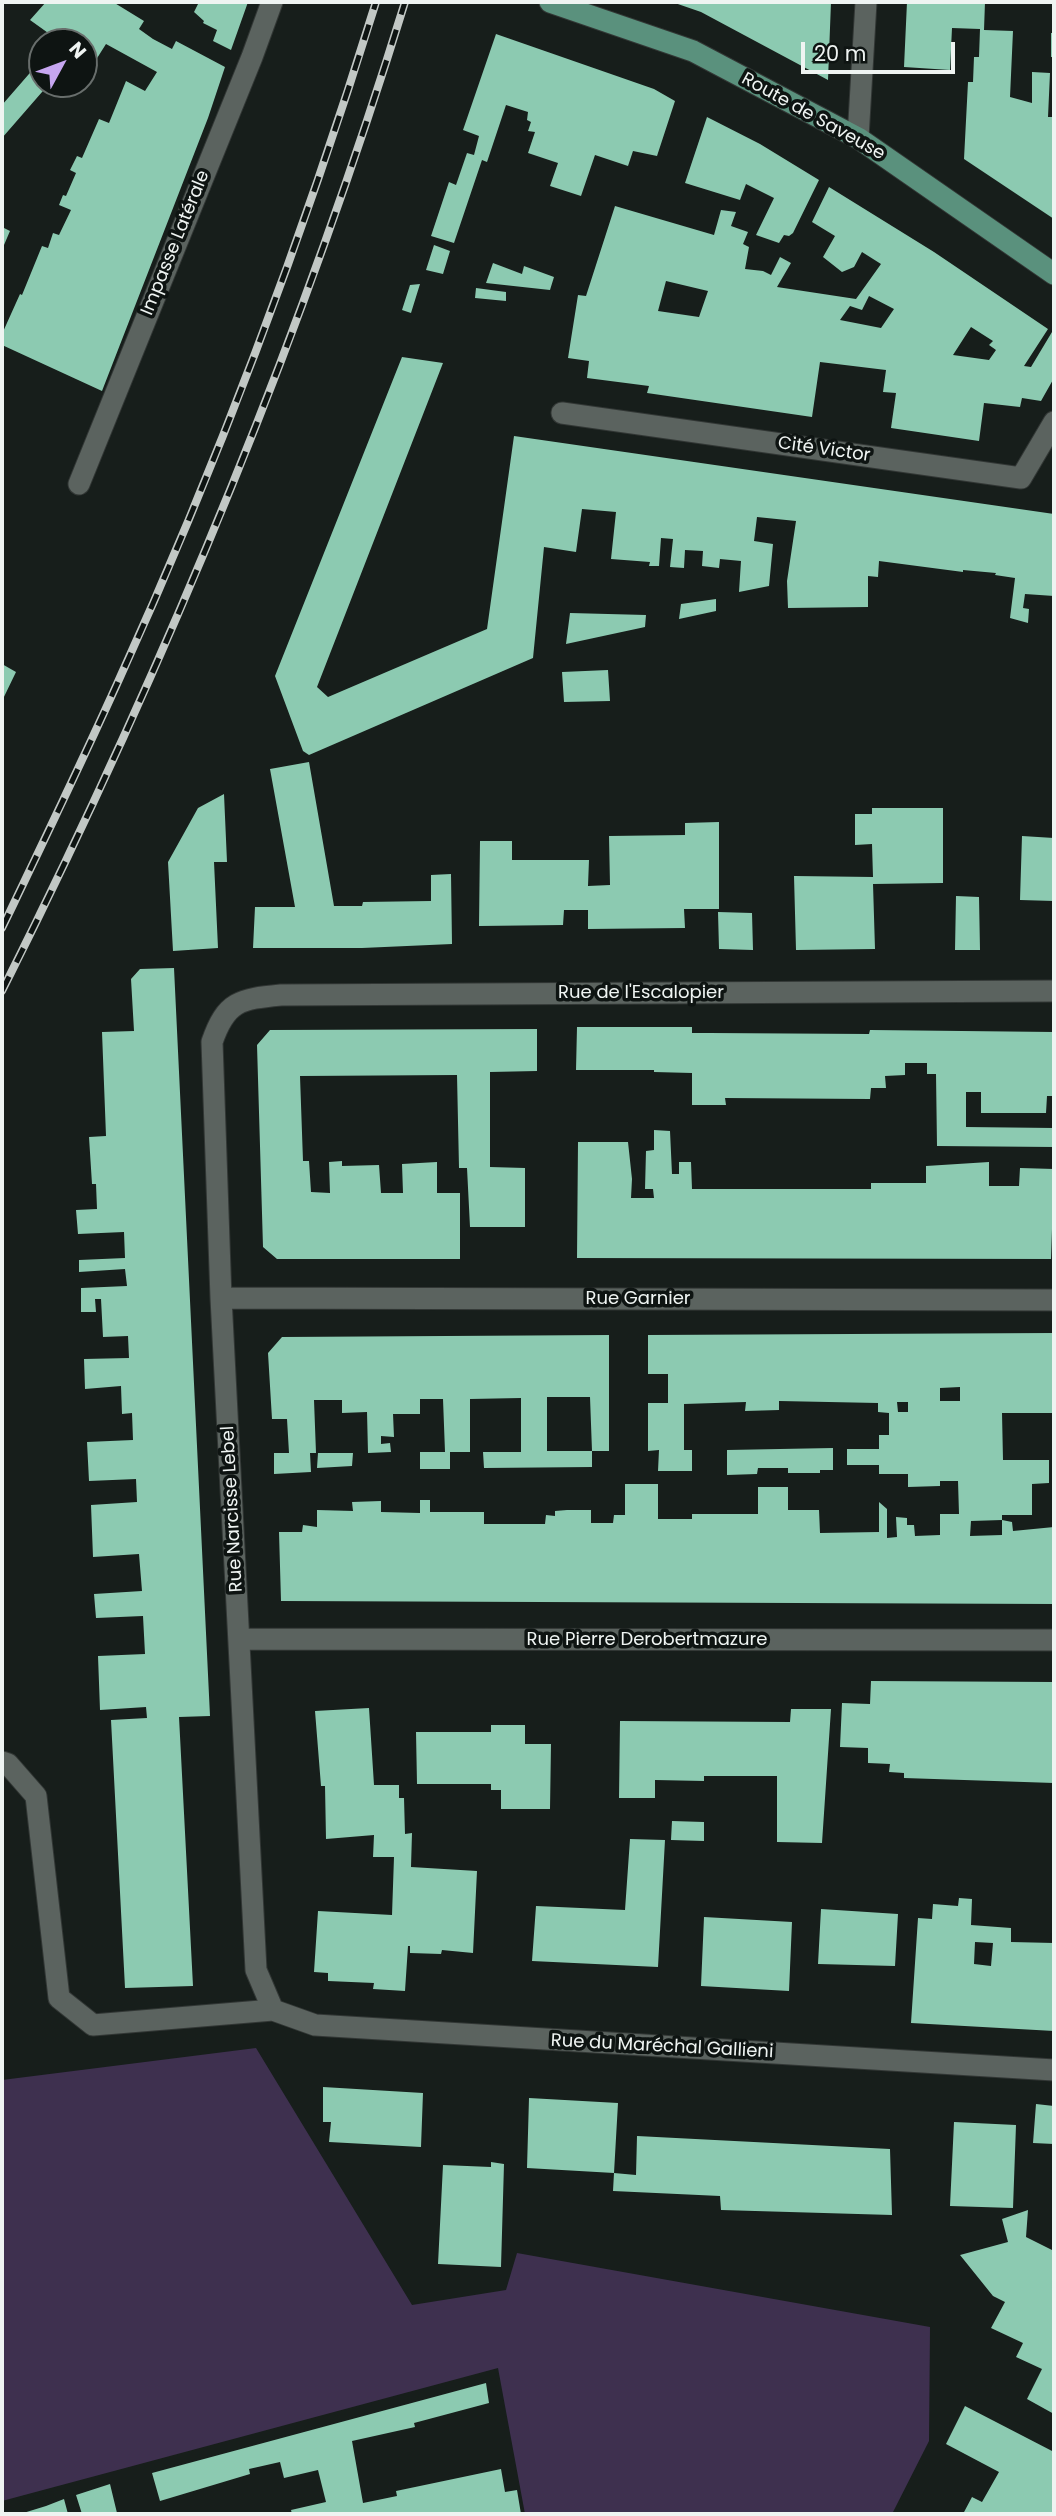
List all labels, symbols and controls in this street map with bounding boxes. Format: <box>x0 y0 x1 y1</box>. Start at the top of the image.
north arrow <box>28 28 98 98</box>
scale bar <box>804 28 958 72</box>
text: N <box>63 36 93 64</box>
text: 20 m <box>814 39 867 68</box>
street label: Route de Saveuse <box>737 69 889 165</box>
street label: Impasse Latérale <box>137 167 215 319</box>
street label: Cité Victor <box>776 433 872 467</box>
street label: Rue de l'Escalopier <box>558 982 724 1004</box>
street label: Rue Garnier <box>585 1288 691 1310</box>
street label: Rue Narcisse Lebel <box>218 1425 248 1593</box>
street label: Rue Pierre Derobertmazure <box>527 1629 767 1651</box>
street label: Rue du Maréchal Gallieni <box>550 2030 774 2064</box>

